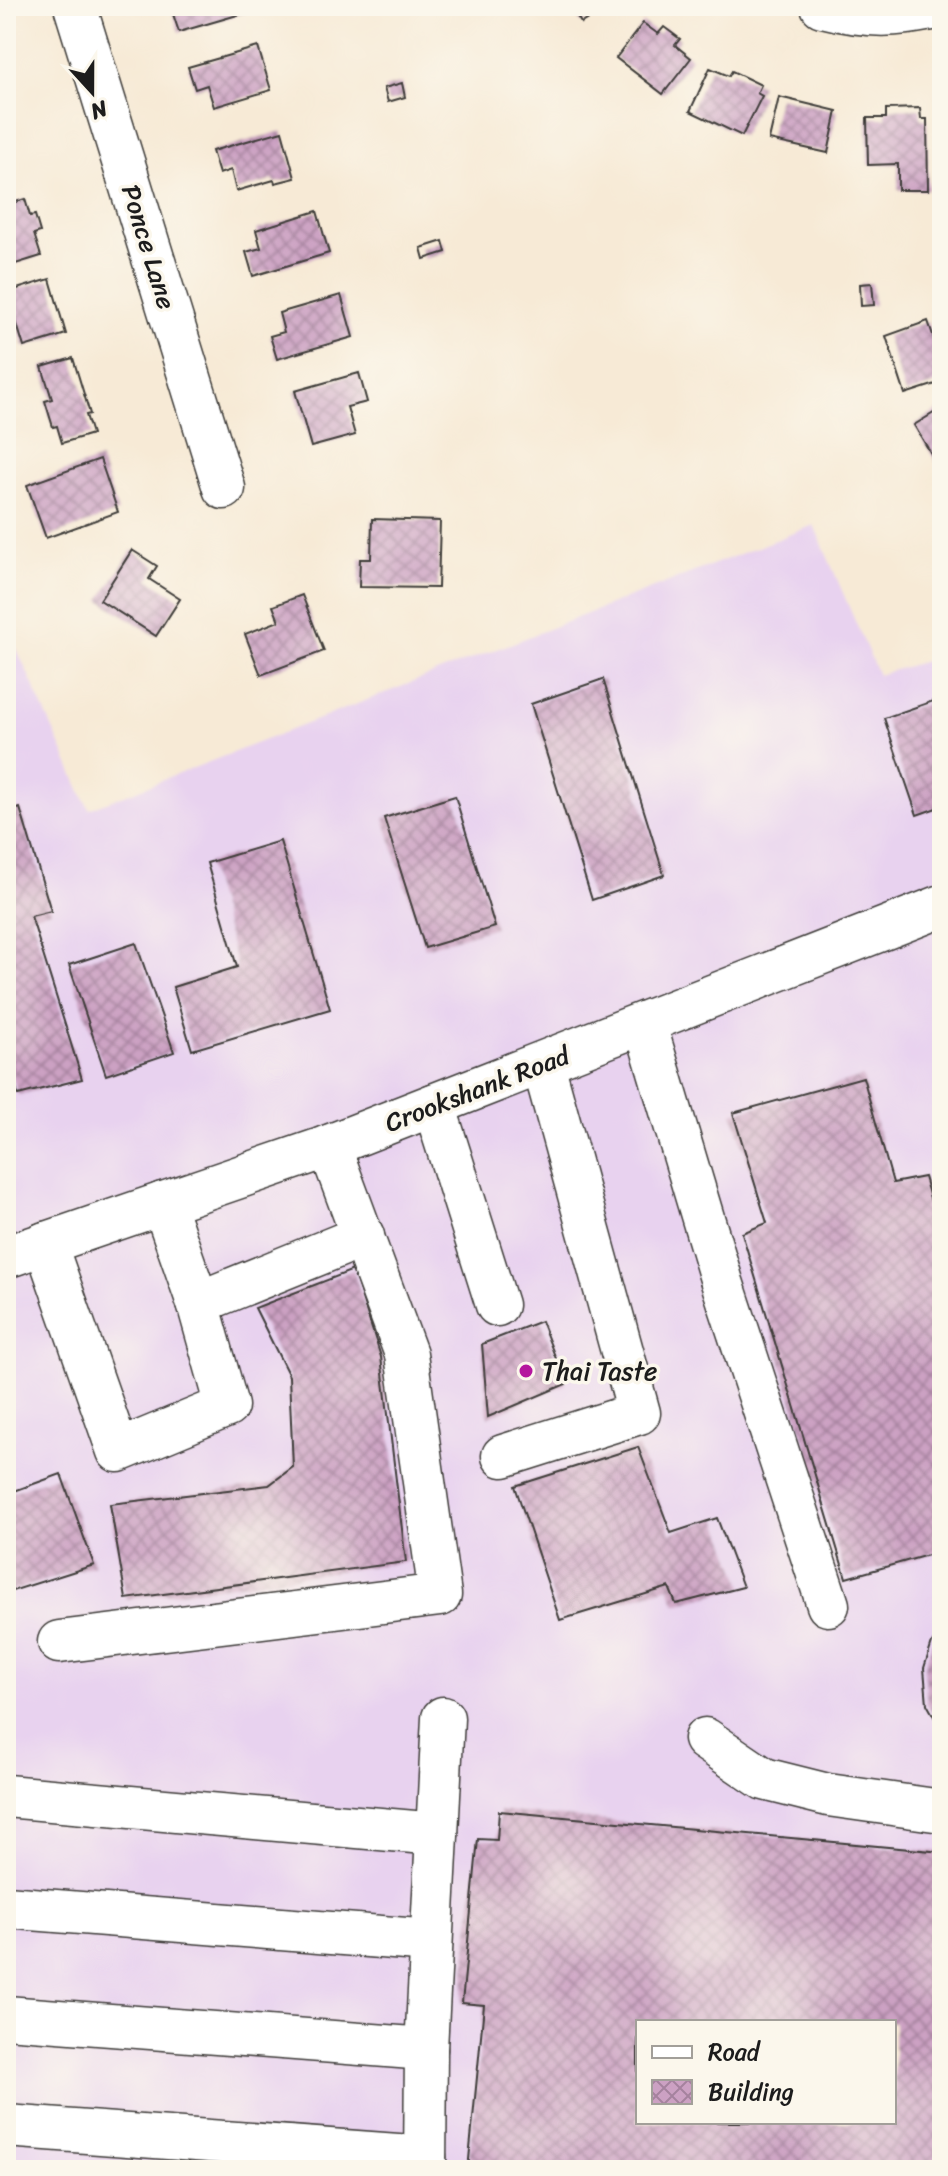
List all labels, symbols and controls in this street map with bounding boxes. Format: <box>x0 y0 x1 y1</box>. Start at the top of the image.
north arrow <box>52 52 132 132</box>
text: N <box>84 89 114 131</box>
street label: Ponce Lane <box>108 179 190 315</box>
street label: Crookshank Road <box>378 1032 578 1145</box>
place label: Thai Taste <box>542 1348 657 1394</box>
marker: Thai Taste <box>517 1362 535 1380</box>
legend <box>636 2020 896 2124</box>
text: Road <box>708 2031 762 2073</box>
text: Building <box>708 2071 794 2113</box>

